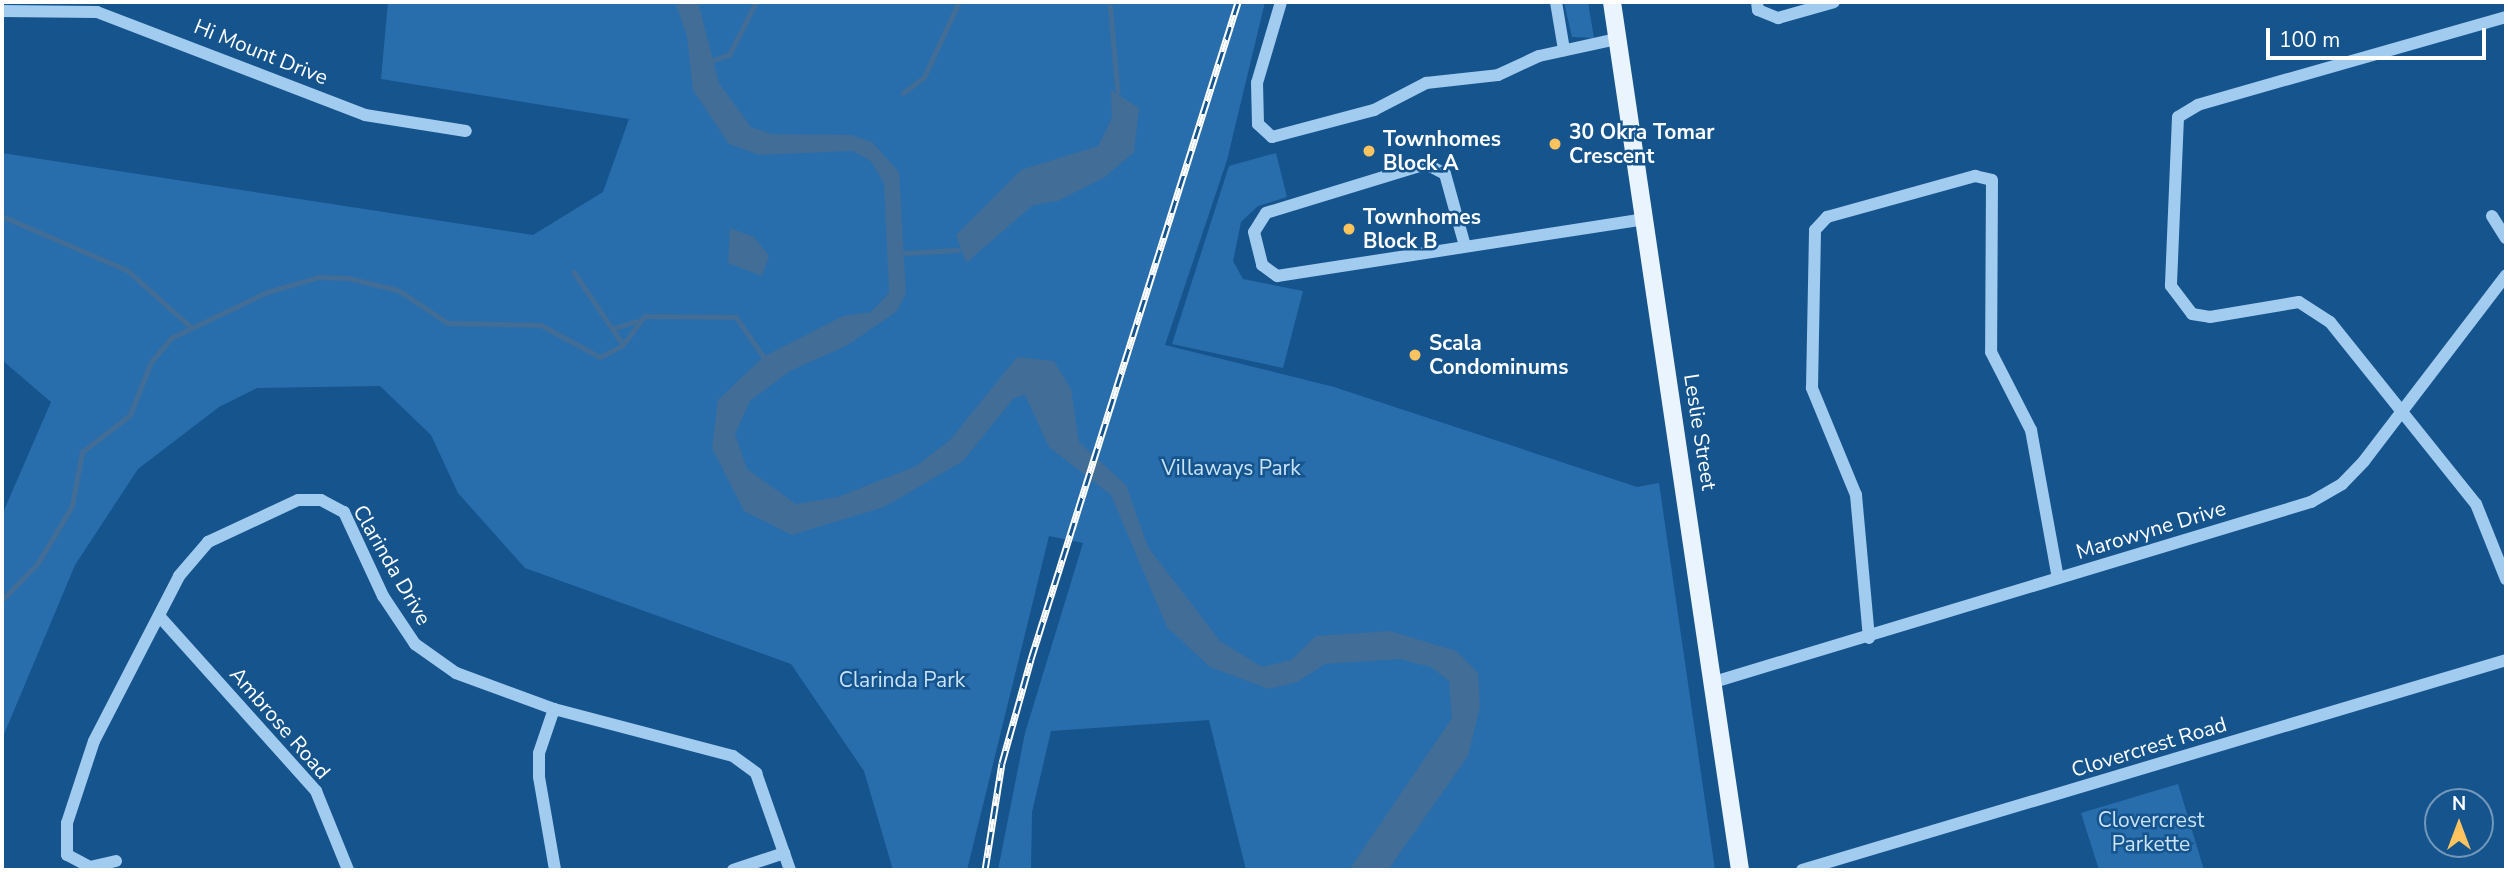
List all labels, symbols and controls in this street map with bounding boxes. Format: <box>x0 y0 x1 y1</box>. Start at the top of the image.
street label: Hi Mount Drive <box>190 14 332 90</box>
scale bar <box>2270 14 2490 58</box>
text: 100 m <box>2279 26 2340 54</box>
place label: 30 Okra Tomar Crescent <box>1569 119 1715 169</box>
place label: Townhomes Block A <box>1383 126 1501 176</box>
marker: 30 Okra Tomar Crescent <box>1547 136 1563 152</box>
marker: Townhomes Block A <box>1361 143 1377 159</box>
place label: Townhomes Block B <box>1363 204 1481 254</box>
marker: Townhomes Block B <box>1341 221 1357 237</box>
place label: Scala Condominums <box>1429 330 1568 380</box>
marker: Scala Condominums <box>1407 347 1423 363</box>
street label: Leslie Street <box>1678 372 1722 492</box>
park label: Villaways Park <box>1161 455 1301 481</box>
street label: Marowyne Drive <box>2073 495 2229 565</box>
street label: Clarinda Drive <box>347 501 437 629</box>
street label: Ambrose Road <box>225 662 335 784</box>
park label: Clarinda Park <box>839 667 965 693</box>
street label: Clovercrest Road <box>2068 711 2230 783</box>
north arrow <box>2424 788 2494 858</box>
text: N <box>2452 791 2466 817</box>
park label: Clovercrest Parkette <box>2098 807 2204 857</box>

